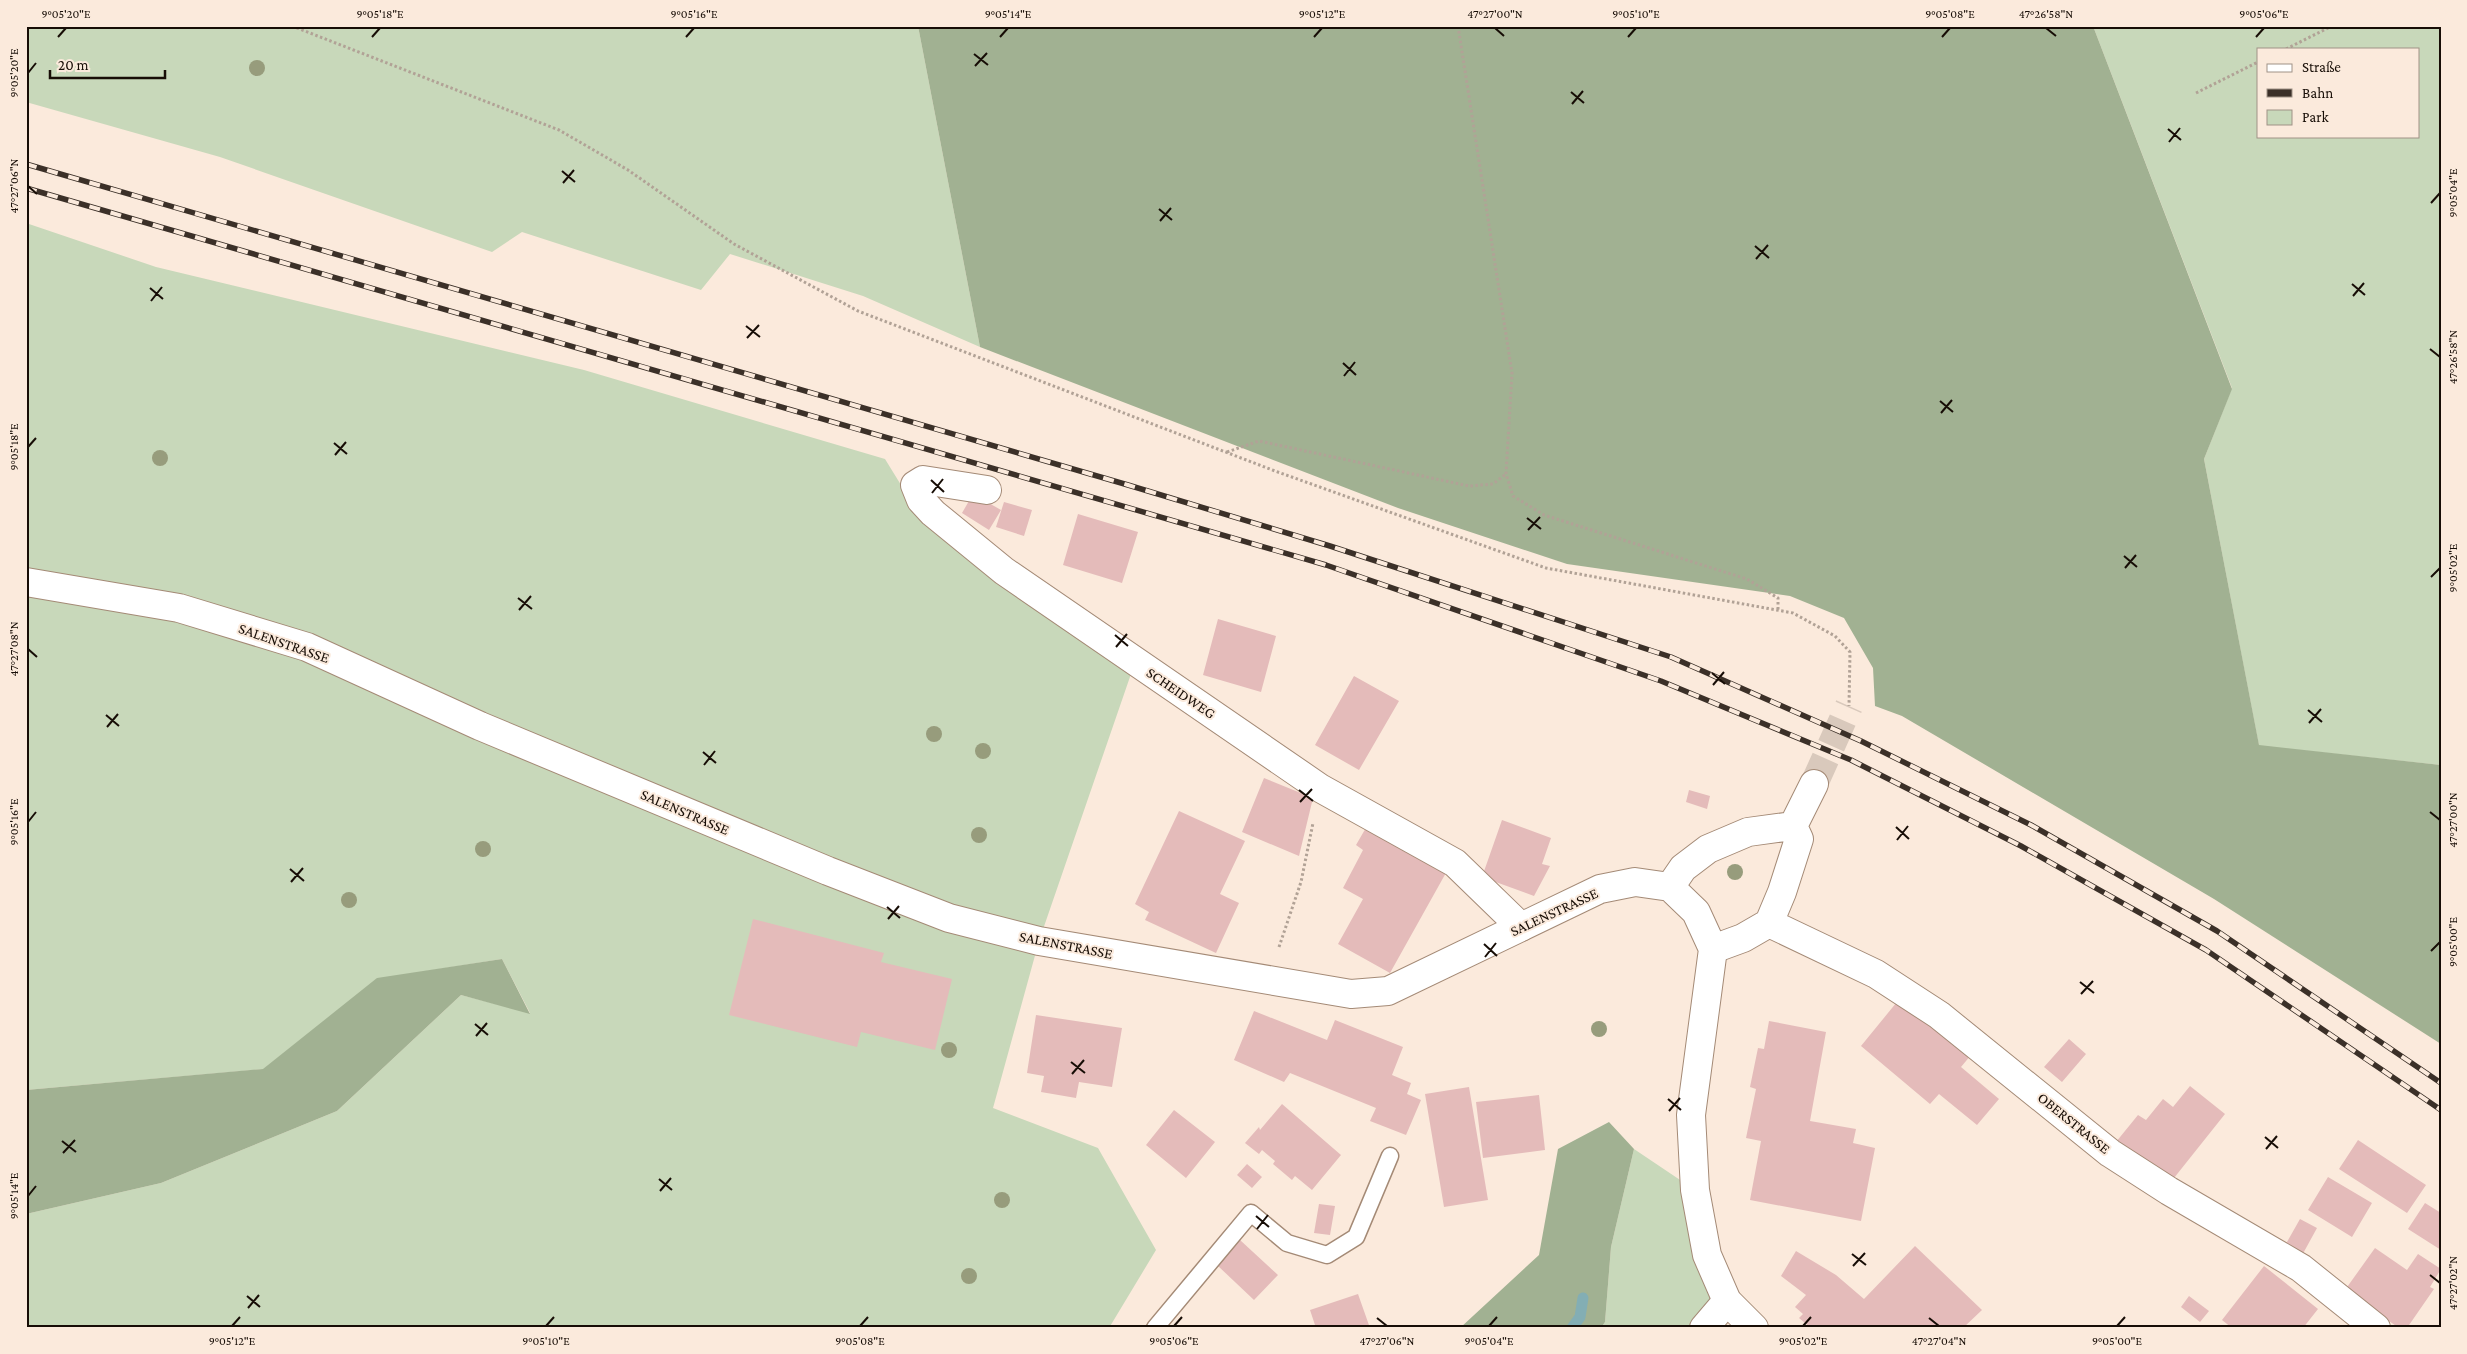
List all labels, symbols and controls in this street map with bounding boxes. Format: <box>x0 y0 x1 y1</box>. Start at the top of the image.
text: 9°05'20"E <box>41 7 91 21</box>
text: 9°05'18"E <box>356 7 404 21</box>
text: 9°05'16"E <box>671 7 718 21</box>
text: 9°05'14"E <box>985 7 1032 21</box>
text: 9°05'12"E <box>1299 7 1346 21</box>
text: 47°27'00"N <box>1467 7 1523 21</box>
text: 9°05'10"E <box>1612 7 1660 21</box>
text: 9°05'08"E <box>1925 7 1975 21</box>
text: 47°26'58"N <box>2019 7 2073 21</box>
text: 9°05'06"E <box>2239 7 2289 21</box>
text: 9°05'20"E <box>7 48 21 98</box>
scale bar <box>50 48 165 80</box>
legend <box>2257 48 2420 138</box>
text: 20 m <box>58 57 89 73</box>
text: Straße <box>2302 59 2341 75</box>
text: Bahn <box>2302 85 2333 101</box>
text: Park <box>2302 109 2329 125</box>
text: 47°27'06"N <box>7 158 21 213</box>
text: 9°05'04"E <box>2446 168 2460 218</box>
text: 47°26'58"N <box>2446 330 2460 384</box>
text: 9°05'18"E <box>7 423 21 471</box>
text: 9°05'02"E <box>2446 543 2460 592</box>
street label: SALENSTRASSE <box>237 620 331 666</box>
text: 47°27'08"N <box>7 621 21 677</box>
street label: SCHEIDWEG <box>1144 664 1218 722</box>
street label: SALENSTRASSE <box>638 786 732 838</box>
text: 47°27'00"N <box>2446 792 2460 848</box>
text: 9°05'16"E <box>7 798 21 845</box>
street label: SALENSTRASSE <box>1508 885 1600 939</box>
text: 9°05'00"E <box>2446 917 2460 967</box>
street label: SALENSTRASSE <box>1018 928 1114 962</box>
street label: OBERSTRASSE <box>2035 1089 2113 1157</box>
text: 9°05'14"E <box>7 1172 21 1219</box>
text: 47°27'02"N <box>2446 1256 2460 1310</box>
text: 9°05'12"E <box>209 1334 256 1348</box>
text: 9°05'10"E <box>522 1334 570 1348</box>
text: 9°05'08"E <box>835 1334 885 1348</box>
text: 9°05'06"E <box>1149 1334 1199 1348</box>
text: 47°27'06"N <box>1360 1334 1415 1348</box>
text: 9°05'04"E <box>1464 1334 1514 1348</box>
text: 9°05'02"E <box>1779 1334 1828 1348</box>
text: 47°27'04"N <box>1912 1334 1966 1348</box>
text: 9°05'00"E <box>2092 1334 2142 1348</box>

